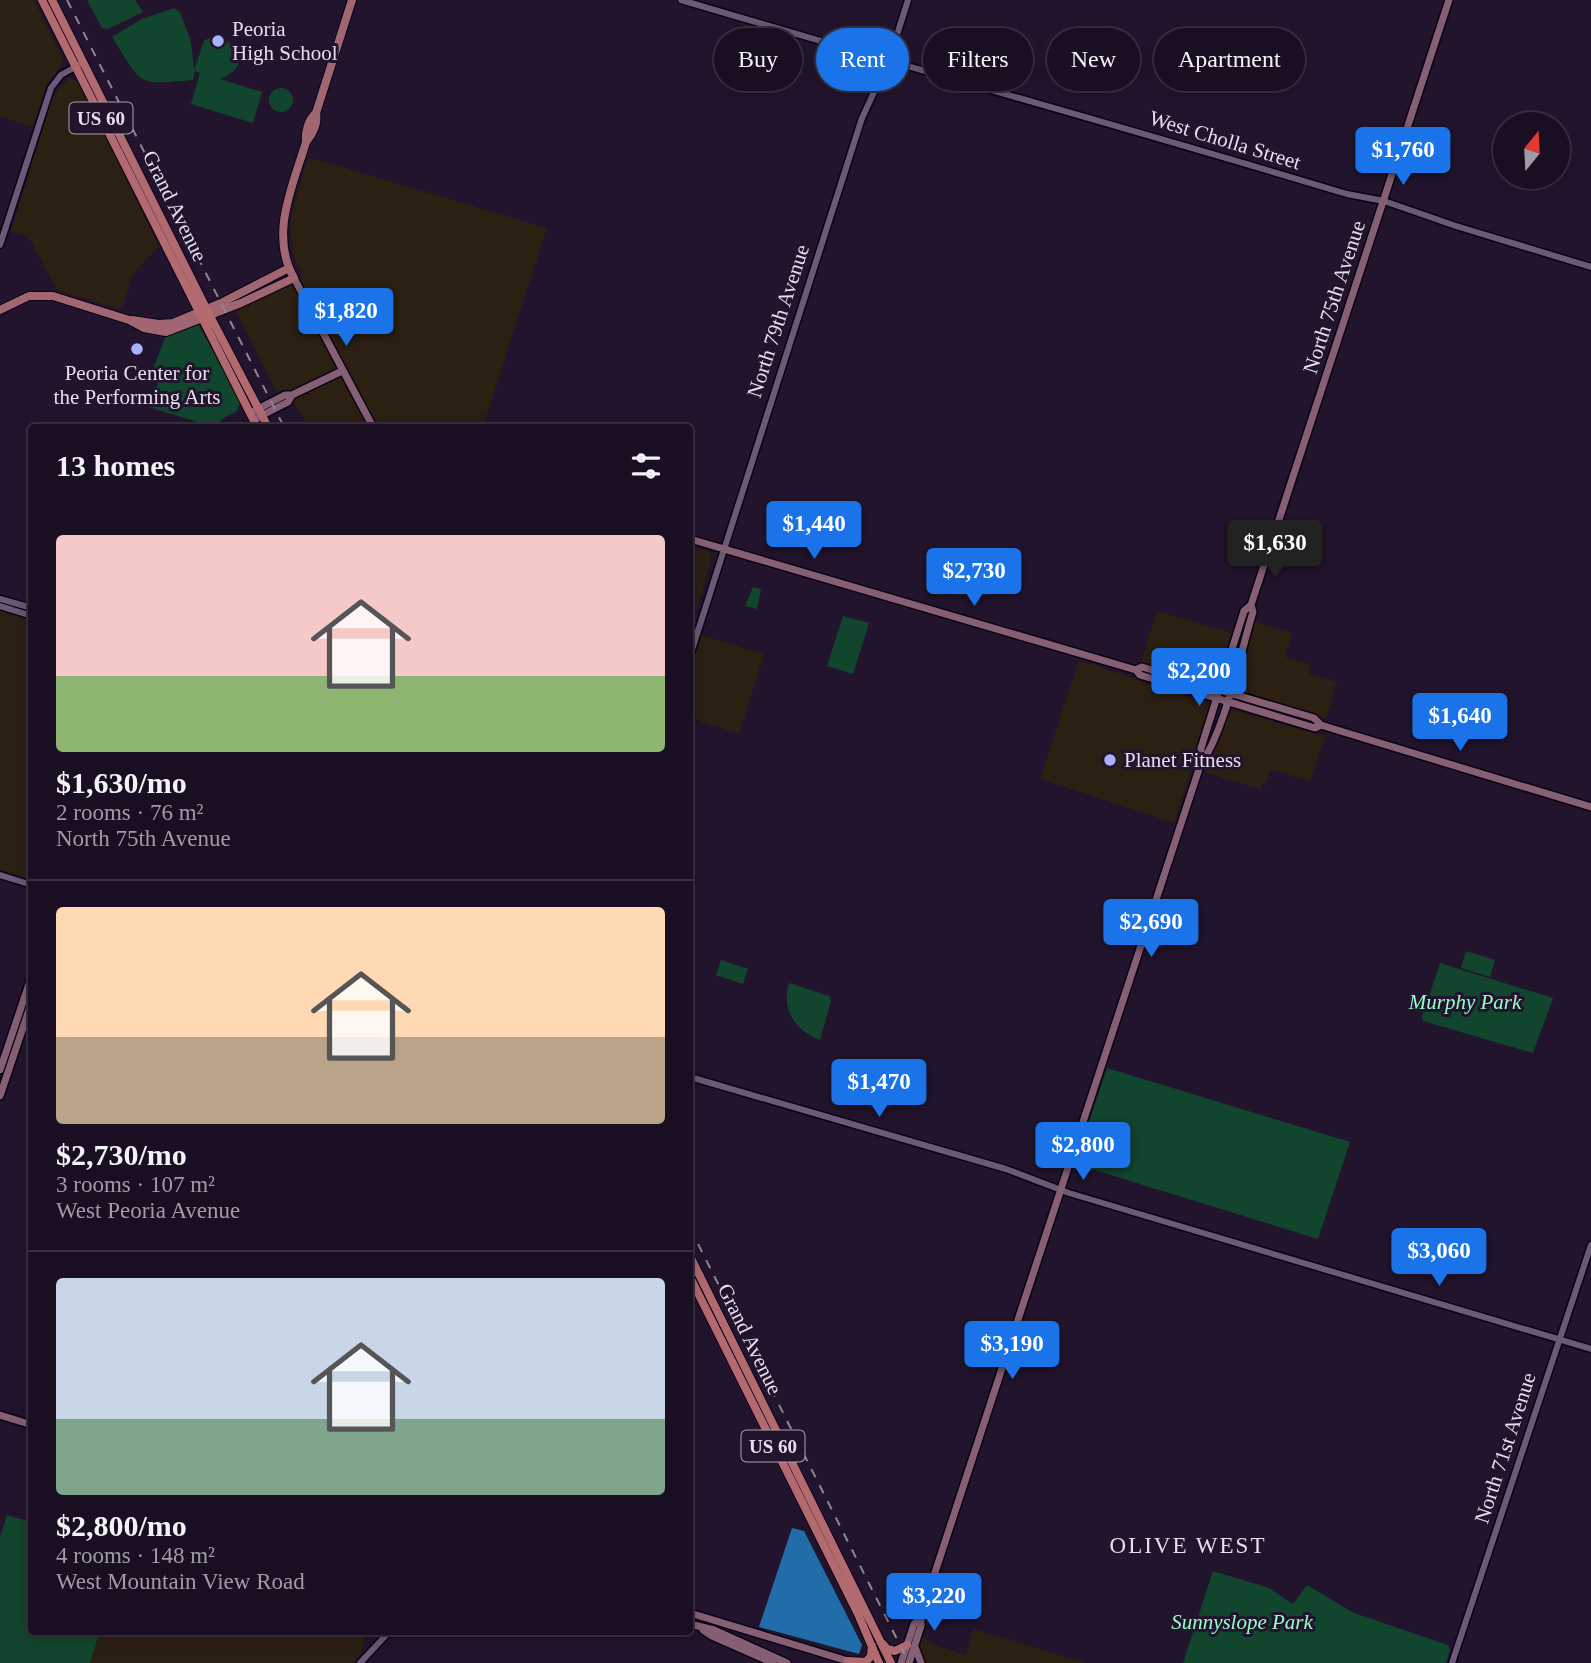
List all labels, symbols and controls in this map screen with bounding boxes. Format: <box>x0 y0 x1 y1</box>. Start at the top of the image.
place label: Peoria High School <box>232 17 338 65</box>
chip: Buy <box>714 28 802 91</box>
chip: Rent <box>816 28 909 91</box>
chip: Filters <box>923 28 1033 91</box>
chip: New <box>1047 28 1140 91</box>
chip: Apartment <box>1154 28 1305 91</box>
marker: Peoria High School <box>210 33 226 49</box>
road number: US 60 <box>70 102 132 134</box>
street label: West Cholla Street <box>1146 106 1304 174</box>
north arrow <box>1493 112 1570 189</box>
map controls <box>1493 112 1570 189</box>
pin: $1,760 <box>1346 128 1460 187</box>
text: $1,760 <box>1371 137 1435 162</box>
street label: Grand Avenue <box>138 147 212 265</box>
street label: North 75th Avenue <box>1298 217 1370 377</box>
street label: North 79th Avenue <box>742 241 814 401</box>
pin: $1,820 <box>289 288 403 348</box>
text: $1,820 <box>314 298 378 323</box>
marker: Peoria Center for the Performing Arts <box>129 341 145 357</box>
place label: Peoria Center for the Performing Arts <box>54 361 220 409</box>
icon: filters <box>627 447 665 485</box>
text: 13 homes <box>56 449 175 482</box>
pin: $1,440 <box>757 502 871 561</box>
text: $1,440 <box>782 511 846 536</box>
pin: $1,630 <box>1218 520 1332 580</box>
text: $1,630 <box>1243 530 1307 555</box>
pin: $2,730 <box>917 548 1031 608</box>
text: $2,730 <box>942 558 1006 583</box>
icon: home <box>298 581 424 707</box>
pin: $2,200 <box>1142 648 1256 708</box>
text: $2,200 <box>1167 658 1231 683</box>
pin: $1,640 <box>1403 694 1517 753</box>
text: $1,640 <box>1428 703 1492 728</box>
place label: Planet Fitness <box>1124 748 1241 772</box>
marker: Planet Fitness <box>1102 752 1118 768</box>
text: $1,630/mo <box>56 766 187 799</box>
text: 2 rooms · 76 m² <box>56 800 203 825</box>
text: North 75th Avenue <box>56 826 231 851</box>
pin: $2,690 <box>1094 900 1208 959</box>
text: $2,690 <box>1119 909 1183 934</box>
icon: home <box>298 953 424 1079</box>
park label: Murphy Park <box>1408 990 1522 1014</box>
pin: $1,470 <box>822 1060 936 1119</box>
text: $1,470 <box>847 1069 911 1094</box>
pin: $2,800 <box>1026 1122 1140 1182</box>
text: $2,800 <box>1051 1132 1115 1157</box>
text: $2,730/mo <box>56 1138 187 1171</box>
text: 3 rooms · 107 m² <box>56 1172 215 1197</box>
text: West Peoria Avenue <box>56 1198 240 1223</box>
pin: $3,060 <box>1382 1228 1496 1288</box>
text: $3,060 <box>1407 1238 1471 1263</box>
street label: Grand Avenue <box>713 1280 787 1398</box>
pin: $3,190 <box>955 1322 1069 1381</box>
icon: home <box>298 1324 424 1450</box>
text: $3,190 <box>980 1331 1044 1356</box>
street label: North 71st Avenue <box>1469 1370 1541 1526</box>
road number: US 60 <box>742 1430 804 1462</box>
text: $2,800/mo <box>56 1509 187 1542</box>
district label: OLIVE WEST <box>1110 1533 1266 1558</box>
text: 4 rooms · 148 m² <box>56 1543 215 1568</box>
text: West Mountain View Road <box>56 1569 305 1594</box>
pin: $3,220 <box>877 1574 991 1633</box>
text: $3,220 <box>902 1583 966 1608</box>
park label: Sunnyslope Park <box>1171 1610 1314 1634</box>

